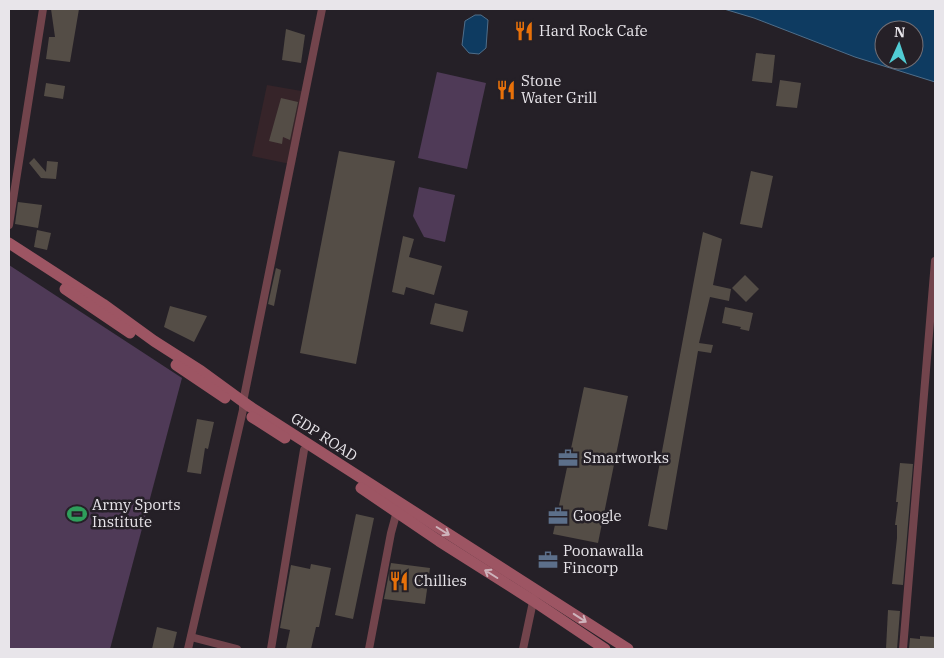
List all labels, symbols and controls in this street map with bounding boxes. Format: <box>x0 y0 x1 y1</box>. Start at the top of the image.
restaurant icon: Hard Rock Cafe <box>513 20 535 42</box>
north arrow <box>874 20 924 70</box>
place label: Hard Rock Cafe <box>539 21 647 40</box>
text: N <box>894 23 906 41</box>
place label: Stone Water Grill <box>521 71 597 107</box>
restaurant icon: Stone Water Grill <box>495 79 517 101</box>
street label: GDP ROAD <box>287 408 361 465</box>
office icon: Smartworks <box>557 447 579 469</box>
place label: Smartworks <box>583 448 669 467</box>
place label: Army Sports Institute <box>92 495 181 531</box>
sports icon: Army Sports Institute <box>66 503 88 525</box>
office icon: Google <box>547 505 569 527</box>
place label: Google <box>573 506 622 525</box>
one-way arrow <box>435 526 449 536</box>
place label: Poonawalla Fincorp <box>563 541 644 577</box>
office icon: Poonawalla Fincorp <box>537 549 559 571</box>
one-way arrow <box>485 569 499 579</box>
restaurant icon: Chillies <box>388 570 410 592</box>
place label: Chillies <box>414 571 467 590</box>
one-way arrow <box>573 613 587 623</box>

